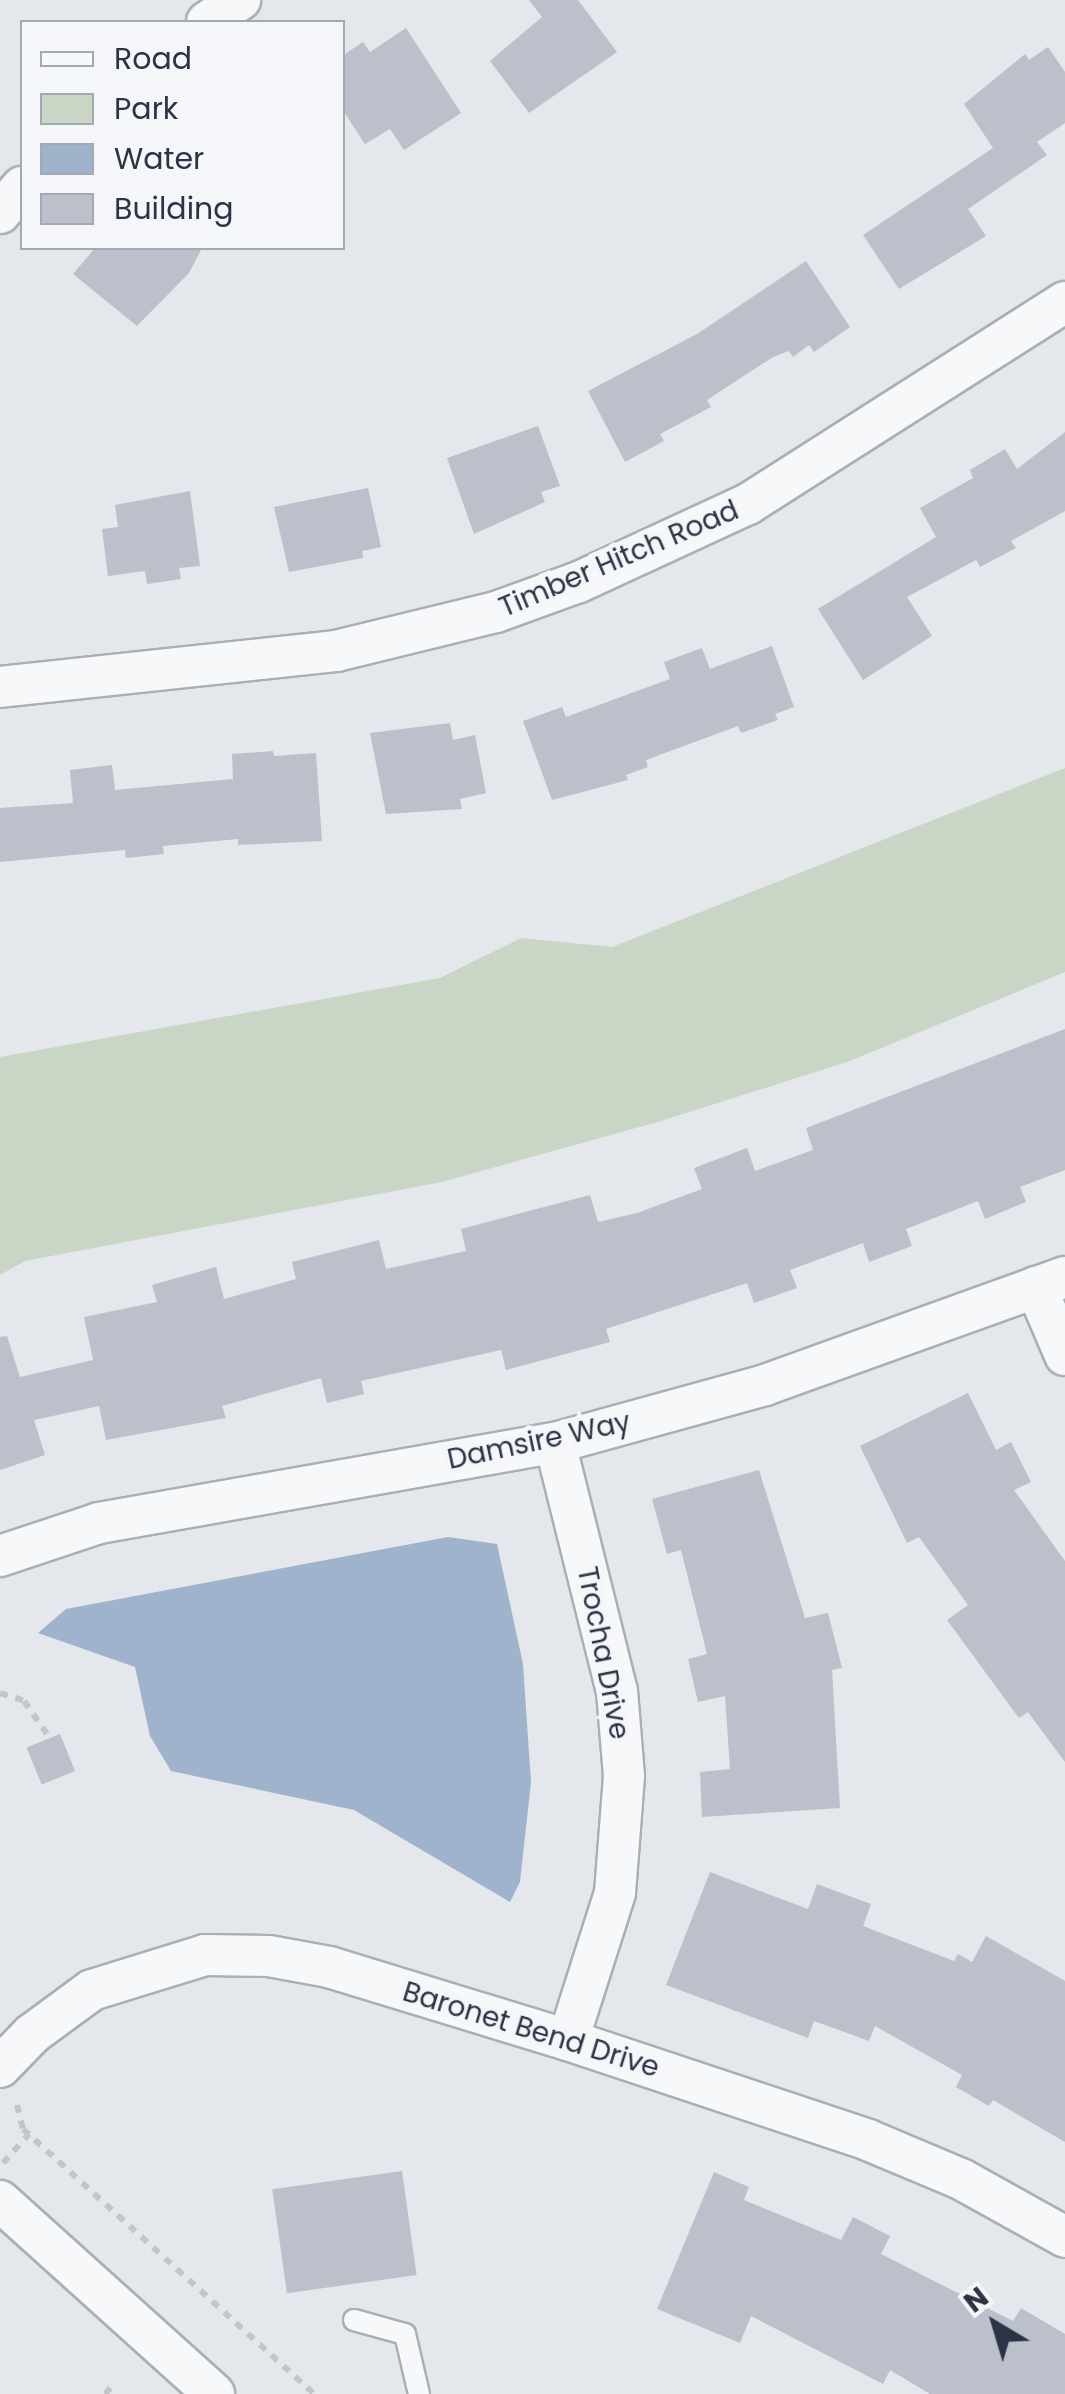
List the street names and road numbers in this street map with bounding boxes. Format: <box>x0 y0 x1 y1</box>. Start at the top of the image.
street label: Timber Hitch Road <box>494 493 744 625</box>
street label: Damsire Way <box>444 1405 634 1477</box>
street label: Trocha Drive <box>570 1564 636 1742</box>
street label: Baronet Bend Drive <box>399 1975 663 2085</box>

